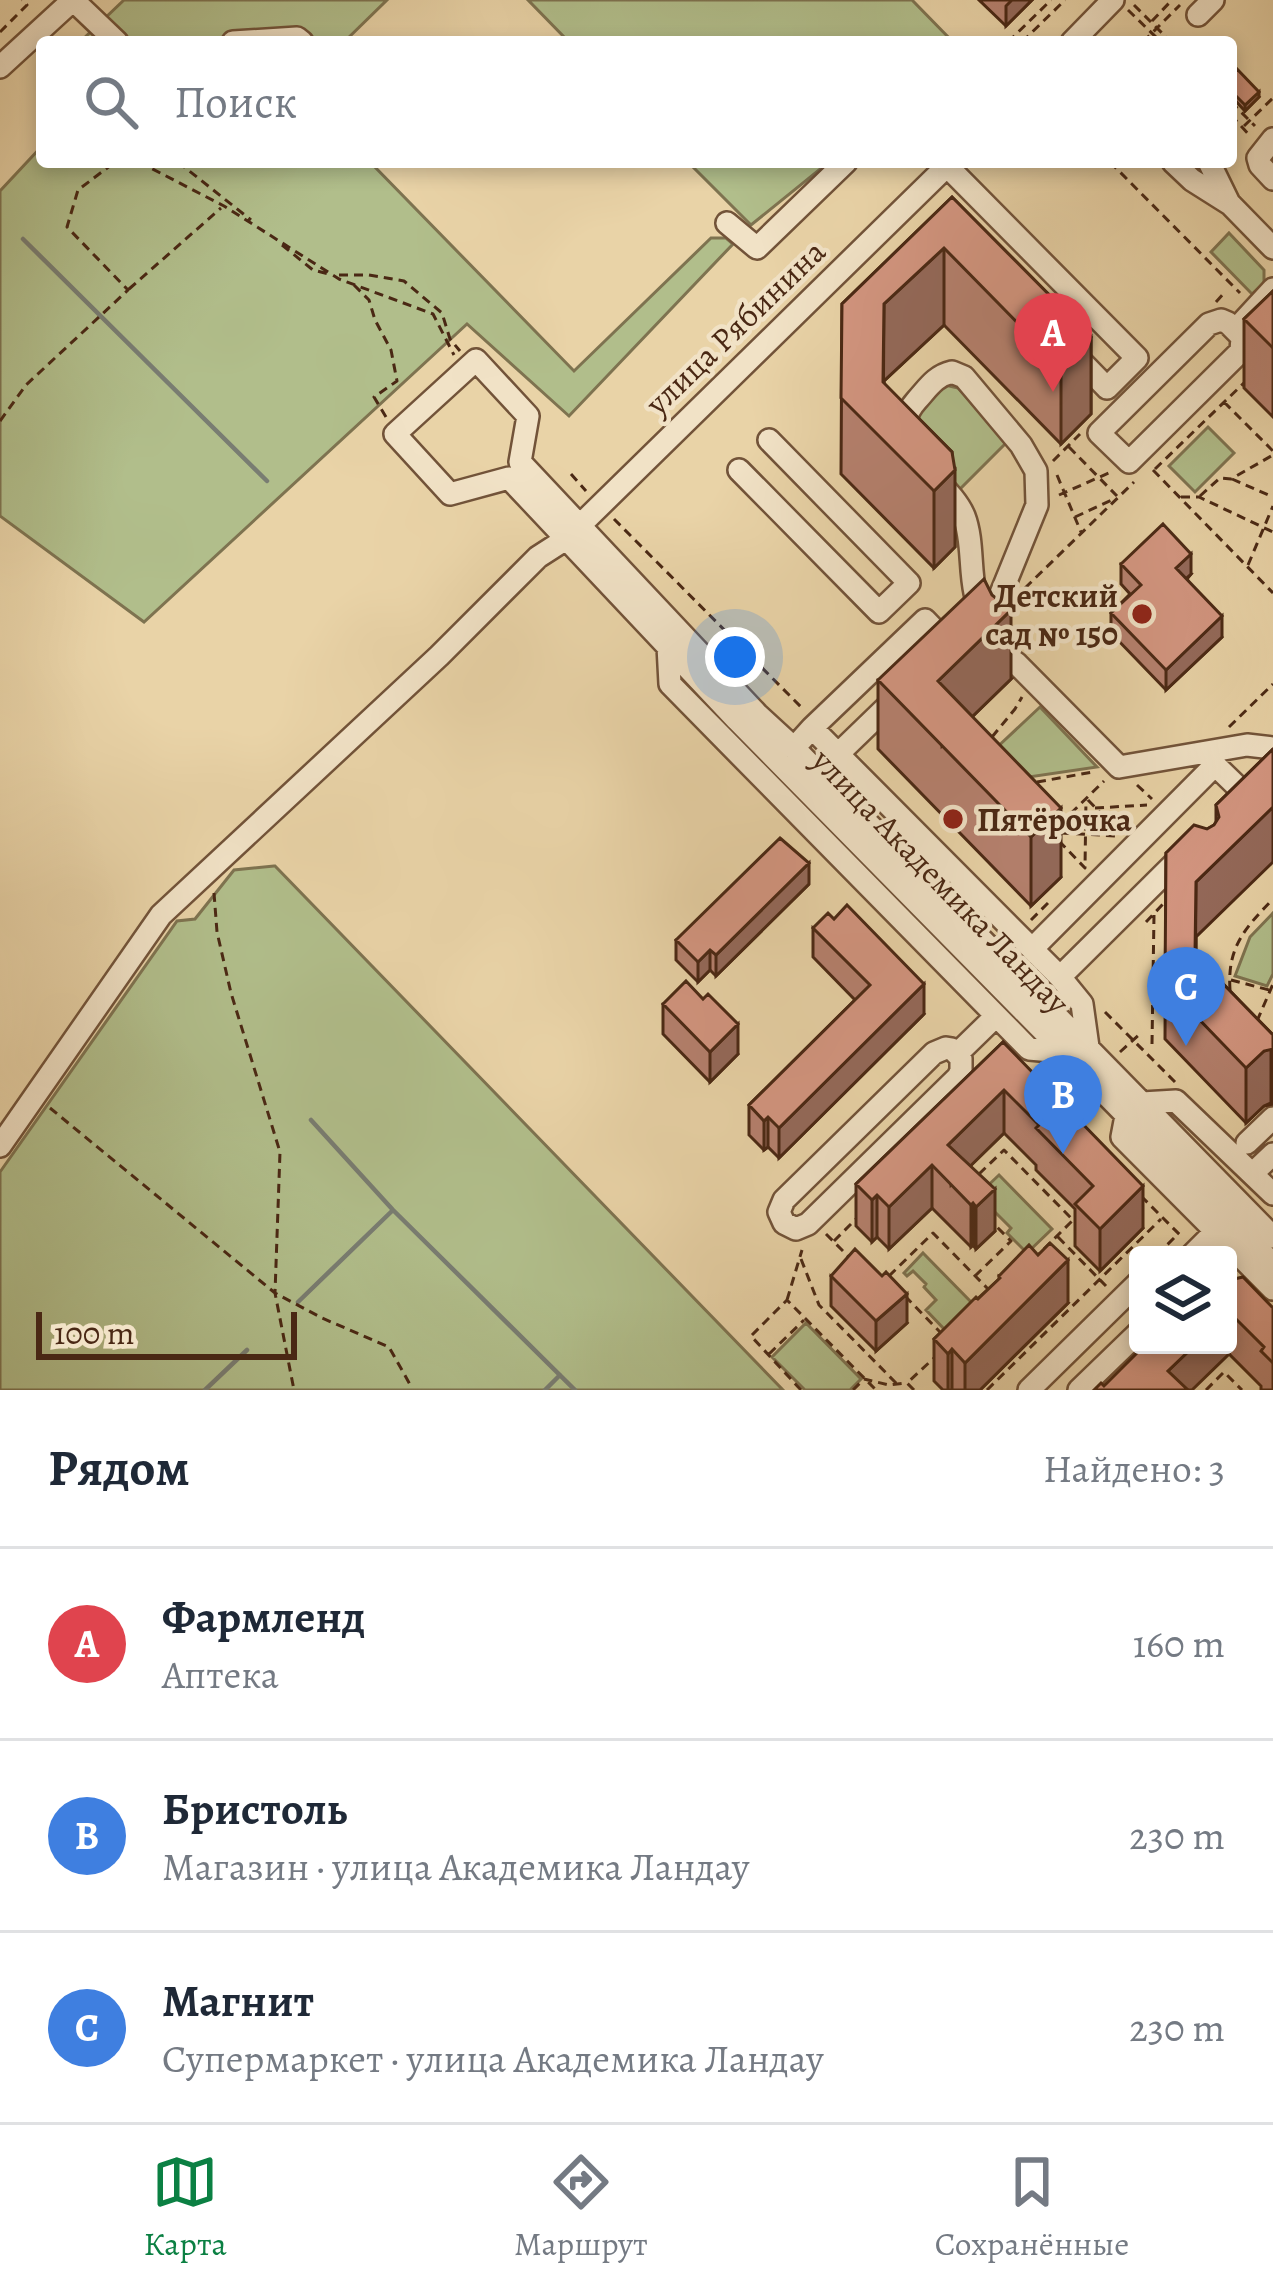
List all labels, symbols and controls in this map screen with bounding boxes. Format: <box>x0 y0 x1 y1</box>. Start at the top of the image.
search box <box>36 36 1237 168</box>
icon: search <box>78 69 144 135</box>
text: Поиск <box>174 71 297 133</box>
street label: улица Рябинина <box>634 229 836 425</box>
pin: A <box>1014 293 1092 392</box>
place label: Детский сад № 150 <box>985 573 1118 656</box>
marker: Детский сад № 150 <box>1129 601 1155 627</box>
your location <box>705 627 765 687</box>
street label: улица Академика Ландау <box>802 738 1081 1024</box>
place label: Пятёрочка <box>977 797 1132 842</box>
marker: Пятёрочка <box>940 806 966 832</box>
pin: C <box>1147 947 1225 1046</box>
pin: B <box>1024 1055 1102 1154</box>
map controls <box>1129 1246 1237 1354</box>
button: layers <box>1129 1246 1237 1354</box>
scale bar <box>36 1306 297 1359</box>
text: 100 m <box>54 1310 134 1355</box>
text: Рядом <box>48 1433 190 1503</box>
text: Найдено: 3 <box>1043 1442 1225 1495</box>
text: Фармленд <box>162 1586 365 1648</box>
text: A <box>75 1617 99 1670</box>
text: 160 m <box>1133 1617 1225 1670</box>
text: Аптека <box>162 1648 279 1701</box>
text: Бристоль <box>162 1778 347 1840</box>
text: B <box>75 1809 99 1862</box>
text: 230 m <box>1129 1809 1225 1862</box>
text: Магазин · улица Академика Ландау <box>162 1840 749 1893</box>
text: Магнит <box>162 1970 314 2032</box>
text: C <box>75 2001 99 2054</box>
text: 230 m <box>1129 2001 1225 2054</box>
text: Супермаркет · улица Академика Ландау <box>162 2032 824 2085</box>
tab: Карта <box>144 2149 227 2266</box>
tab: Маршрут <box>514 2149 648 2266</box>
tab: Сохранённые <box>935 2149 1129 2266</box>

